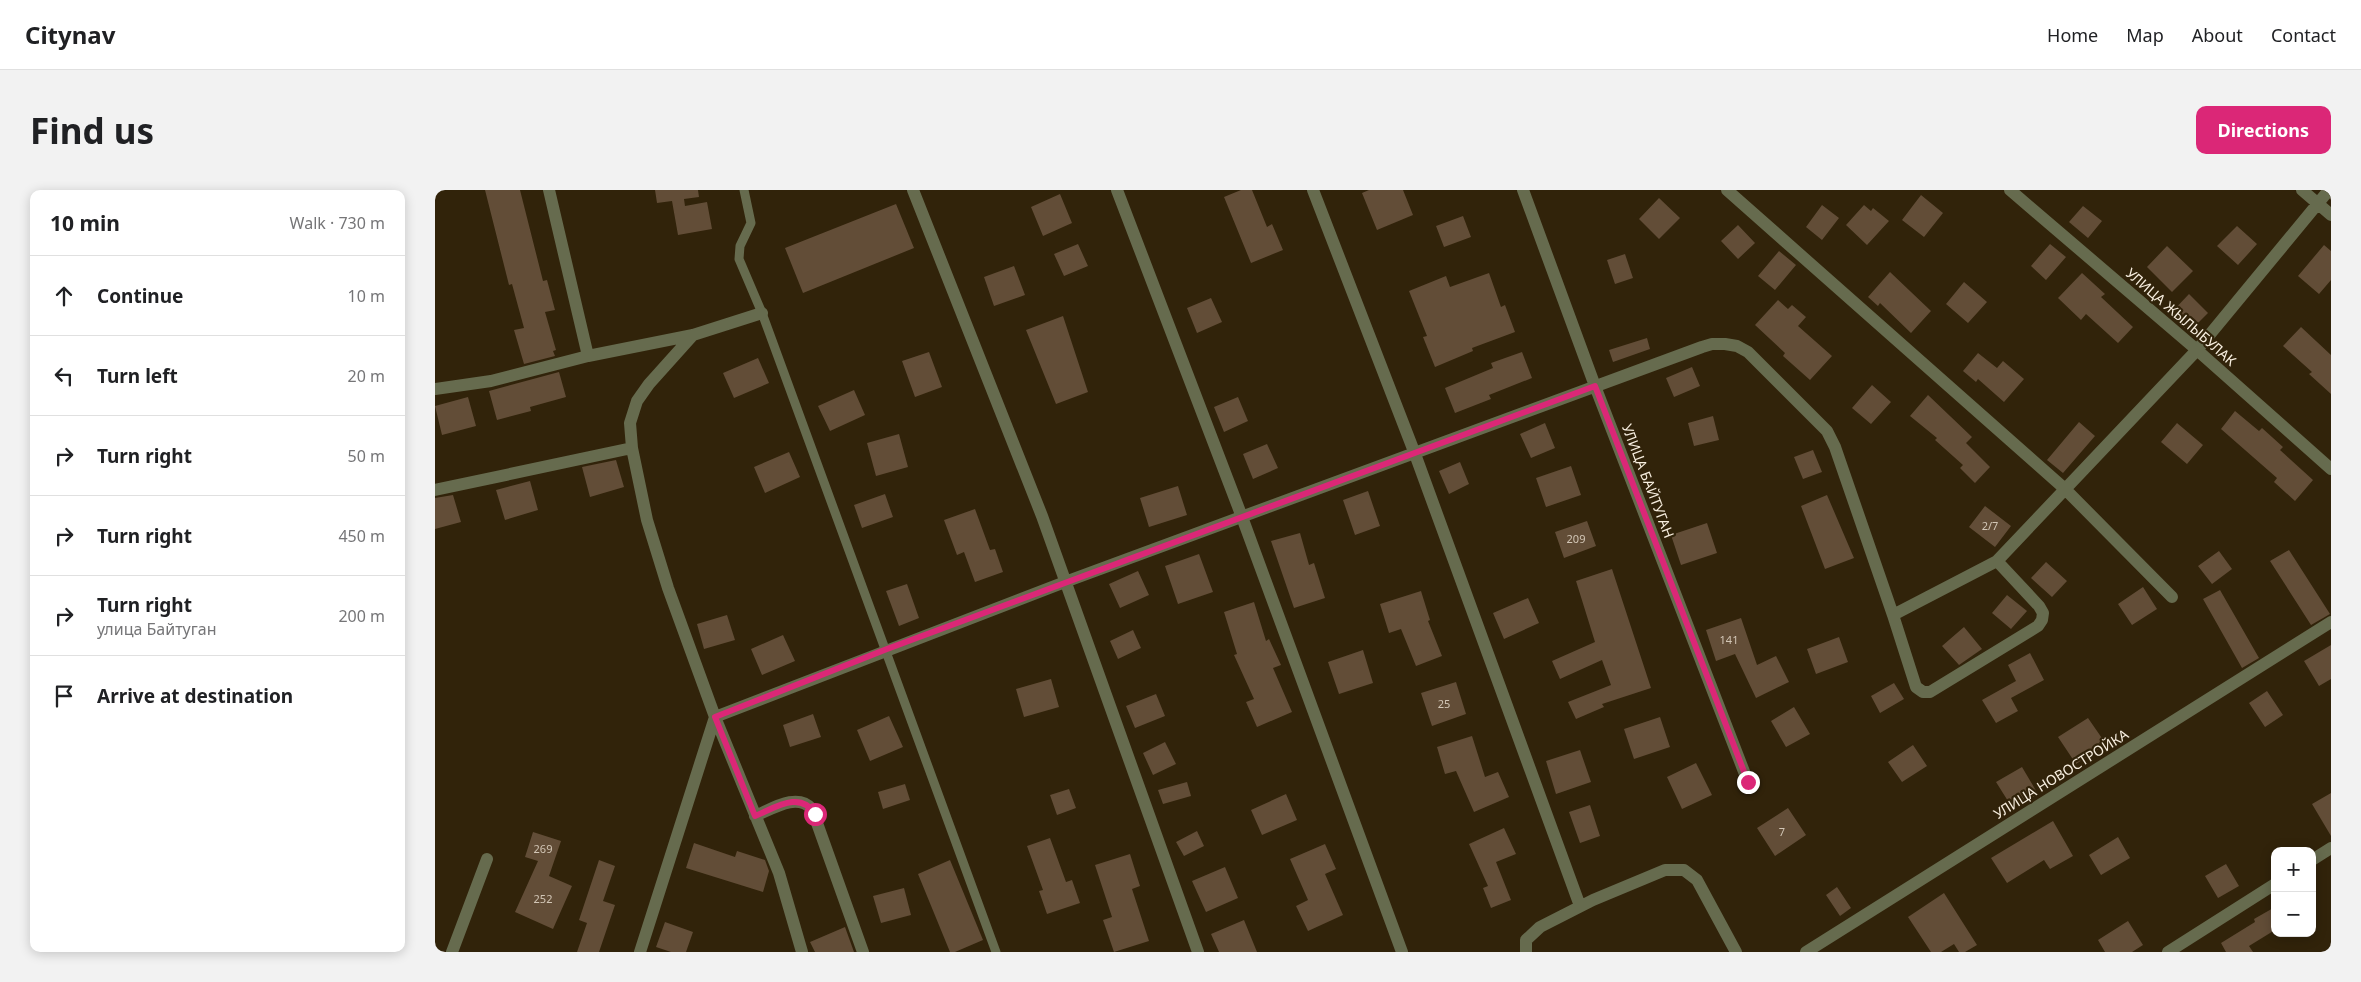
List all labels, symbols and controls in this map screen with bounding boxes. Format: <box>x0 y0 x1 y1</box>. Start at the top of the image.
text: Citynav <box>25 18 115 51</box>
text: Home <box>2047 23 2098 47</box>
text: Map <box>2126 23 2164 47</box>
text: About <box>2192 23 2243 47</box>
text: Contact <box>2271 23 2336 47</box>
button: Directions <box>2196 106 2331 154</box>
text: Find us <box>30 107 154 154</box>
text: 10 min <box>50 209 120 237</box>
text: Walk · 730 m <box>290 212 385 234</box>
street label: УЛИЦА ЖЫЛЫБУЛАК <box>2122 263 2241 370</box>
icon: ahead <box>50 282 78 310</box>
text: Continue <box>97 283 183 309</box>
text: 10 m <box>348 285 385 307</box>
icon: left <box>50 362 78 390</box>
text: Turn left <box>97 363 178 389</box>
text: 20 m <box>348 365 385 387</box>
street label: УЛИЦА БАЙТУГАН <box>1618 421 1679 541</box>
icon: right <box>50 442 78 470</box>
text: Turn right <box>97 443 192 469</box>
text: 50 m <box>348 445 385 467</box>
house number: 2/7 <box>1982 518 1998 533</box>
icon: right <box>50 522 78 550</box>
text: Turn right <box>97 523 192 549</box>
text: 450 m <box>338 525 385 547</box>
house number: 209 <box>1567 531 1585 546</box>
text: Turn right <box>97 592 192 618</box>
icon: right <box>50 602 78 630</box>
text: 200 m <box>338 605 385 627</box>
text: улица Байтуган <box>97 618 217 640</box>
house number: 141 <box>1720 632 1738 647</box>
icon: arrive <box>50 682 78 710</box>
text: Arrive at destination <box>97 683 293 709</box>
house number: 25 <box>1438 696 1450 711</box>
street label: УЛИЦА НОВОСТРОЙКА <box>1990 724 2132 823</box>
route end <box>1737 771 1760 794</box>
route start <box>804 803 827 826</box>
house number: 7 <box>1779 824 1785 839</box>
house number: 269 <box>534 841 552 856</box>
map controls <box>2271 847 2316 937</box>
button: + <box>2271 847 2316 892</box>
house number: 252 <box>534 891 552 906</box>
button: − <box>2271 892 2316 937</box>

